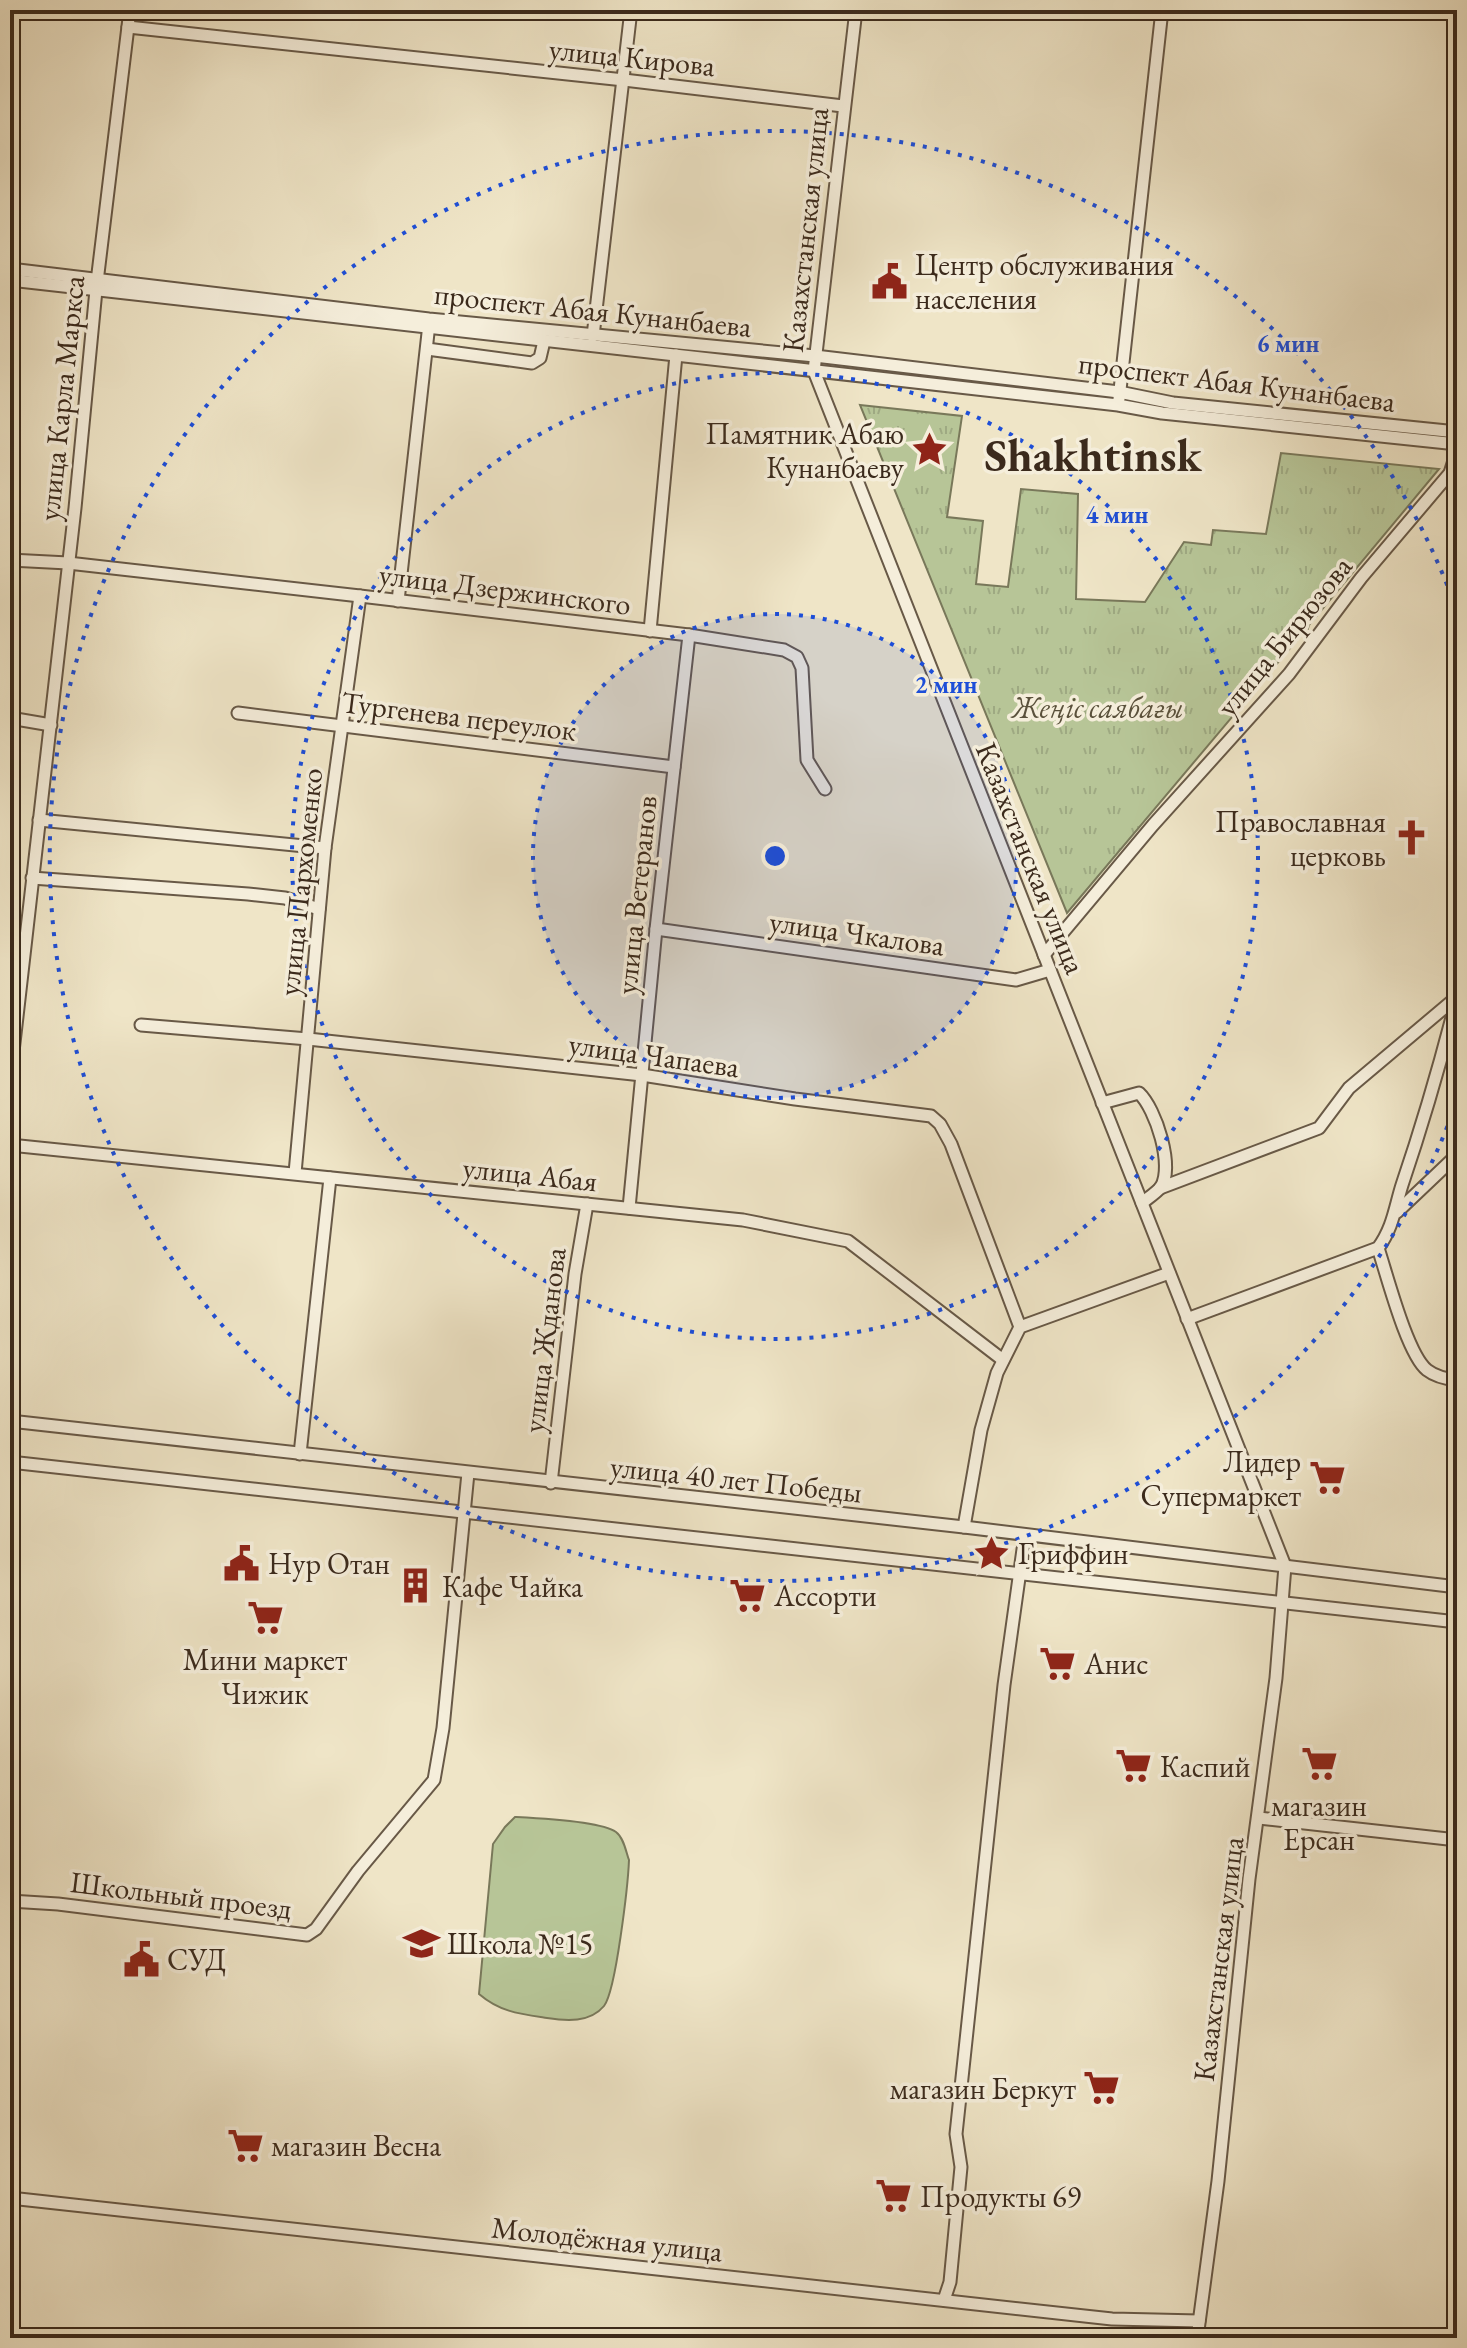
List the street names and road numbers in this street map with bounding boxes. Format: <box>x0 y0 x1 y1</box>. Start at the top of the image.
street label: улица Кирова <box>547 29 717 85</box>
street label: Казахстанская улица <box>773 105 837 355</box>
street label: улица Карла Маркса <box>29 273 93 523</box>
street label: проспект Абая Кунанбаева <box>433 274 754 346</box>
street label: проспект Абая Кунанбаева <box>1076 343 1398 421</box>
street label: улица Бирюзова <box>1207 548 1361 724</box>
street label: улица Дзержинского <box>377 554 633 624</box>
street label: Тургенева переулок <box>339 682 579 750</box>
street label: Казахстанская улица <box>967 737 1095 979</box>
street label: улица Пархоменко <box>269 766 331 998</box>
street label: улица Ветеранов <box>606 794 666 996</box>
street label: улица Чкалова <box>767 901 947 965</box>
street label: улица Чапаева <box>566 1024 742 1086</box>
street label: улица Абая <box>461 1148 599 1200</box>
street label: улица Жданова <box>513 1245 575 1435</box>
street label: улица 40 лет Победы <box>608 1446 864 1512</box>
street label: Казахстанская улица <box>1184 1834 1252 2084</box>
street label: Школьный проезд <box>68 1862 294 1928</box>
street label: Молодёжная улица <box>490 2207 724 2271</box>

